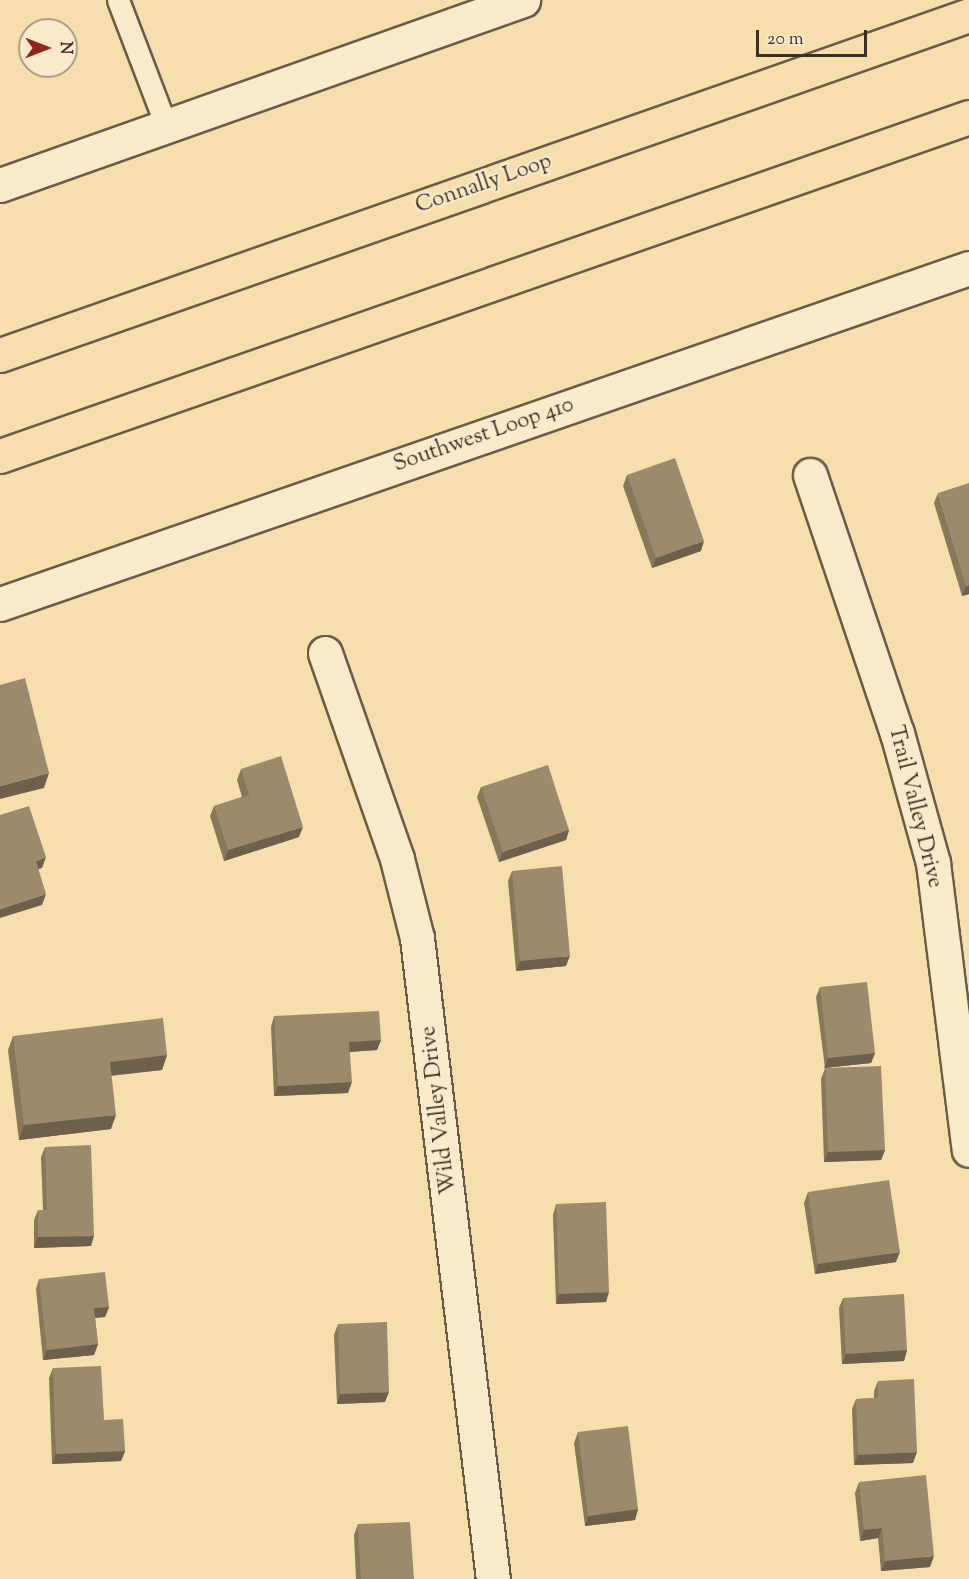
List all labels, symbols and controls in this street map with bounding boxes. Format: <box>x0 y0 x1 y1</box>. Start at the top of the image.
north arrow <box>18 18 78 78</box>
scale bar <box>759 18 870 56</box>
text: 20 m <box>767 27 804 53</box>
text: N <box>53 42 76 54</box>
street label: Connally Loop <box>412 149 556 221</box>
street label: Southwest Loop 410 <box>390 393 578 479</box>
street label: Trail Valley Drive <box>881 723 947 891</box>
street label: Wild Valley Drive <box>417 1024 463 1196</box>

